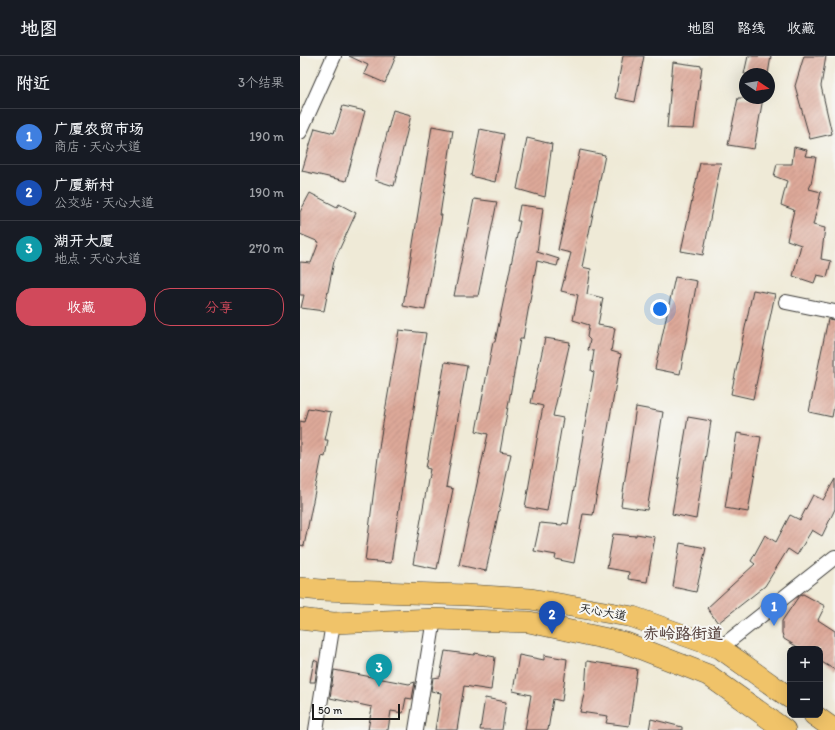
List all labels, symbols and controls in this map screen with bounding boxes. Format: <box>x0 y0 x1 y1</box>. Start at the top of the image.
text: 地图 <box>20 17 58 40</box>
text: 地图 <box>687 20 715 37</box>
text: 路线 <box>737 20 765 37</box>
text: 收藏 <box>787 20 815 37</box>
north arrow <box>739 68 775 104</box>
text: 附近 <box>16 73 50 93</box>
text: 3个结果 <box>238 75 284 90</box>
text: 广厦农贸市场 <box>54 120 144 138</box>
text: 1 <box>26 129 32 144</box>
text: 190 m <box>249 129 284 144</box>
text: 商店 · 天心大道 <box>54 139 141 154</box>
text: 广厦新村 <box>54 176 114 194</box>
text: 2 <box>26 185 32 200</box>
text: 190 m <box>249 185 284 200</box>
text: 公交站 · 天心大道 <box>54 195 154 210</box>
text: 湖开大厦 <box>54 232 114 250</box>
text: 3 <box>25 241 33 256</box>
text: 270 m <box>249 241 284 256</box>
text: 地点 · 天心大道 <box>54 251 141 266</box>
button: 收藏 <box>16 288 146 326</box>
button: 分享 <box>154 288 284 326</box>
your location <box>650 299 670 319</box>
pin: 1 <box>761 593 787 626</box>
pin: 2 <box>539 601 565 634</box>
street label: 天心大道 <box>578 601 628 623</box>
district label: 赤岭路街道 <box>643 624 723 643</box>
map controls <box>787 646 823 718</box>
button: + <box>787 646 823 682</box>
pin: 3 <box>366 654 392 687</box>
button: − <box>787 682 823 718</box>
scale bar <box>312 702 400 721</box>
text: 50 m <box>318 704 342 717</box>

